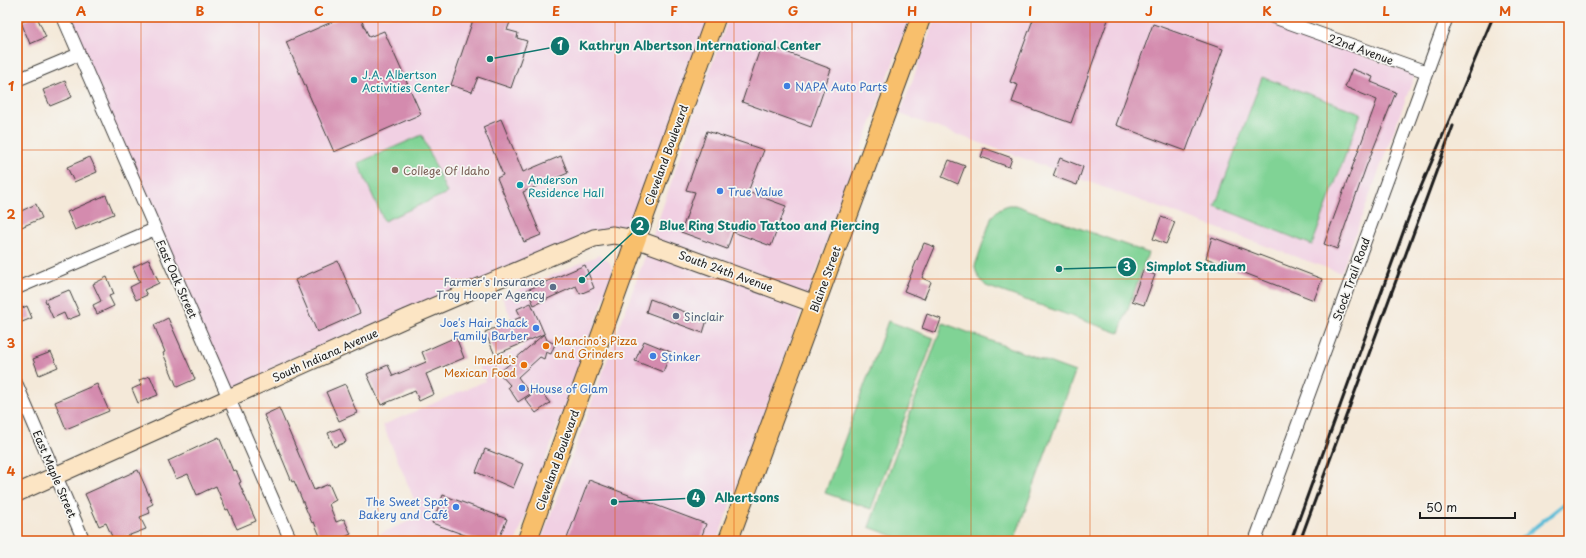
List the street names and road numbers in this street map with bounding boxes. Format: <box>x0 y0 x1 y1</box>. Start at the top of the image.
street label: 22nd Avenue <box>1326 29 1396 69</box>
street label: Cleveland Boulevard <box>640 102 692 208</box>
street label: Stock Trail Road <box>1328 235 1374 323</box>
street label: East Oak Street <box>152 237 202 321</box>
street label: Blaine Street <box>805 243 845 315</box>
street label: South 24th Avenue <box>677 246 775 296</box>
street label: South Indiana Avenue <box>269 324 381 386</box>
street label: Cleveland Boulevard <box>531 407 583 513</box>
street label: East Maple Street <box>29 427 81 521</box>

